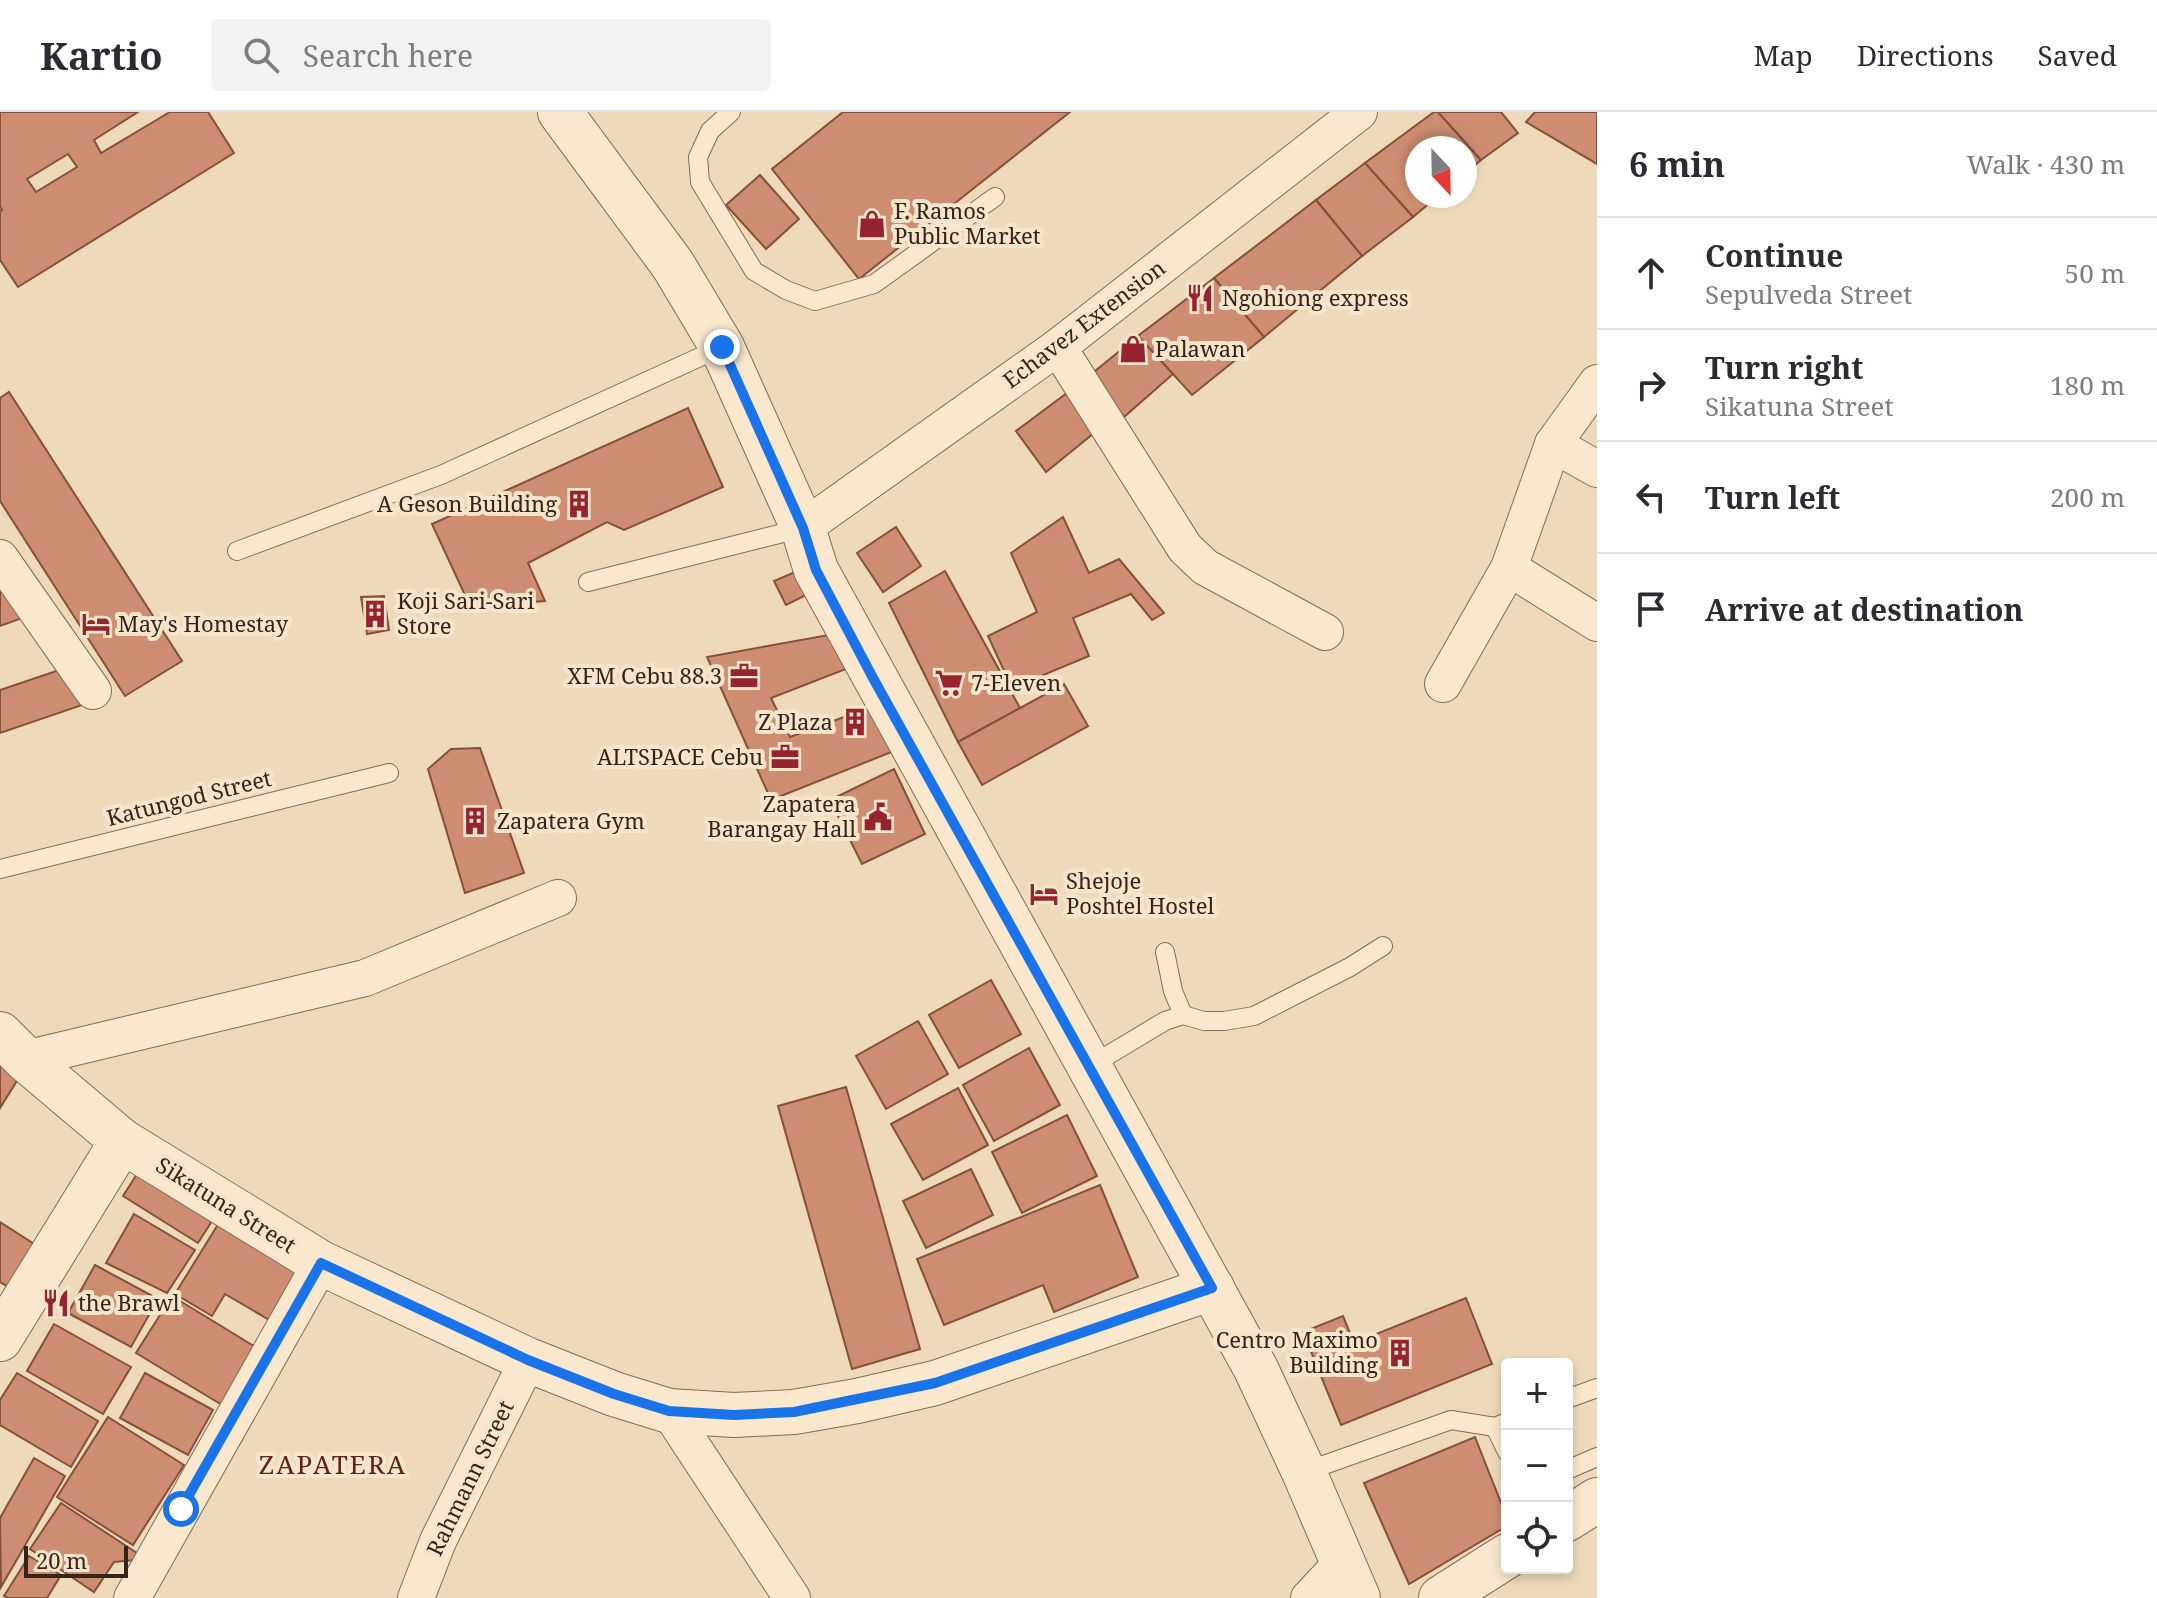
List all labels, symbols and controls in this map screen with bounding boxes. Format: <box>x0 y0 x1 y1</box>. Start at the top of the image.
search box <box>211 19 771 91</box>
text: Kartio <box>40 29 163 81</box>
icon: search <box>239 33 283 77</box>
text: Search here <box>303 35 473 76</box>
text: Map <box>1753 36 1813 74</box>
text: Directions <box>1857 36 1994 74</box>
text: Saved <box>2038 36 2117 74</box>
north arrow <box>1405 136 1477 208</box>
text: 6 min <box>1629 141 1725 187</box>
text: Walk · 430 m <box>1967 146 2125 182</box>
place label: F. Ramos Public Market <box>894 195 1041 250</box>
shop icon: F. Ramos Public Market <box>857 209 887 239</box>
text: Continue <box>1705 235 1843 276</box>
icon: ahead <box>1629 251 1673 295</box>
street label: Echavez Extension <box>996 252 1171 394</box>
text: 50 m <box>2065 255 2125 291</box>
text: Sepulveda Street <box>1705 276 1912 312</box>
place label: Ngohiong express <box>1222 282 1409 312</box>
restaurant icon: Ngohiong express <box>1185 283 1215 313</box>
route end <box>704 329 740 365</box>
place label: Palawan <box>1155 333 1245 363</box>
shop icon: Palawan <box>1118 334 1148 364</box>
text: Turn right <box>1705 347 1863 388</box>
icon: right <box>1629 363 1673 407</box>
text: 180 m <box>2050 367 2125 403</box>
text: Sikatuna Street <box>1705 388 1894 424</box>
icon: left <box>1629 475 1673 519</box>
text: Turn left <box>1705 477 1840 518</box>
text: 200 m <box>2050 479 2125 515</box>
place label: A Geson Building <box>377 488 557 518</box>
building icon: A Geson Building <box>564 489 594 519</box>
place label: Koji Sari-Sari Store <box>397 585 534 640</box>
icon: arrive <box>1629 587 1673 631</box>
text: Arrive at destination <box>1705 589 2024 630</box>
building icon: Koji Sari-Sari Store <box>360 599 390 629</box>
place label: May's Homestay <box>118 608 289 638</box>
hotel icon: May's Homestay <box>81 609 111 639</box>
place label: XFM Cebu 88.3 <box>567 660 722 690</box>
office icon: XFM Cebu 88.3 <box>729 661 759 691</box>
place label: 7-Eleven <box>971 667 1061 697</box>
supermarket icon: 7-Eleven <box>934 668 964 698</box>
place label: Z Plaza <box>758 706 833 736</box>
building icon: Z Plaza <box>840 707 870 737</box>
place label: ALTSPACE Cebu <box>597 741 763 771</box>
office icon: ALTSPACE Cebu <box>770 742 800 772</box>
street label: Katungod Street <box>103 762 275 832</box>
place label: Zapatera Barangay Hall <box>707 788 856 843</box>
public building icon: Zapatera Barangay Hall <box>863 802 893 832</box>
place label: Zapatera Gym <box>497 805 645 835</box>
building icon: Zapatera Gym <box>460 806 490 836</box>
place label: Shejoje Poshtel Hostel <box>1066 865 1215 920</box>
hotel icon: Shejoje Poshtel Hostel <box>1029 879 1059 909</box>
street label: Sikatuna Street <box>151 1149 302 1259</box>
place label: the Brawl <box>78 1287 180 1317</box>
restaurant icon: the Brawl <box>41 1288 71 1318</box>
place label: Centro Maximo Building <box>1216 1324 1378 1379</box>
building icon: Centro Maximo Building <box>1385 1338 1415 1368</box>
map controls <box>1501 1358 1573 1574</box>
button: + <box>1501 1358 1573 1430</box>
street label: Rahmann Street <box>418 1395 520 1560</box>
button: − <box>1501 1430 1573 1502</box>
district label: ZAPATERA <box>259 1446 407 1482</box>
route start <box>163 1491 199 1527</box>
button: locate <box>1501 1502 1573 1574</box>
scale bar <box>24 1542 128 1578</box>
text: 20 m <box>36 1545 87 1575</box>

